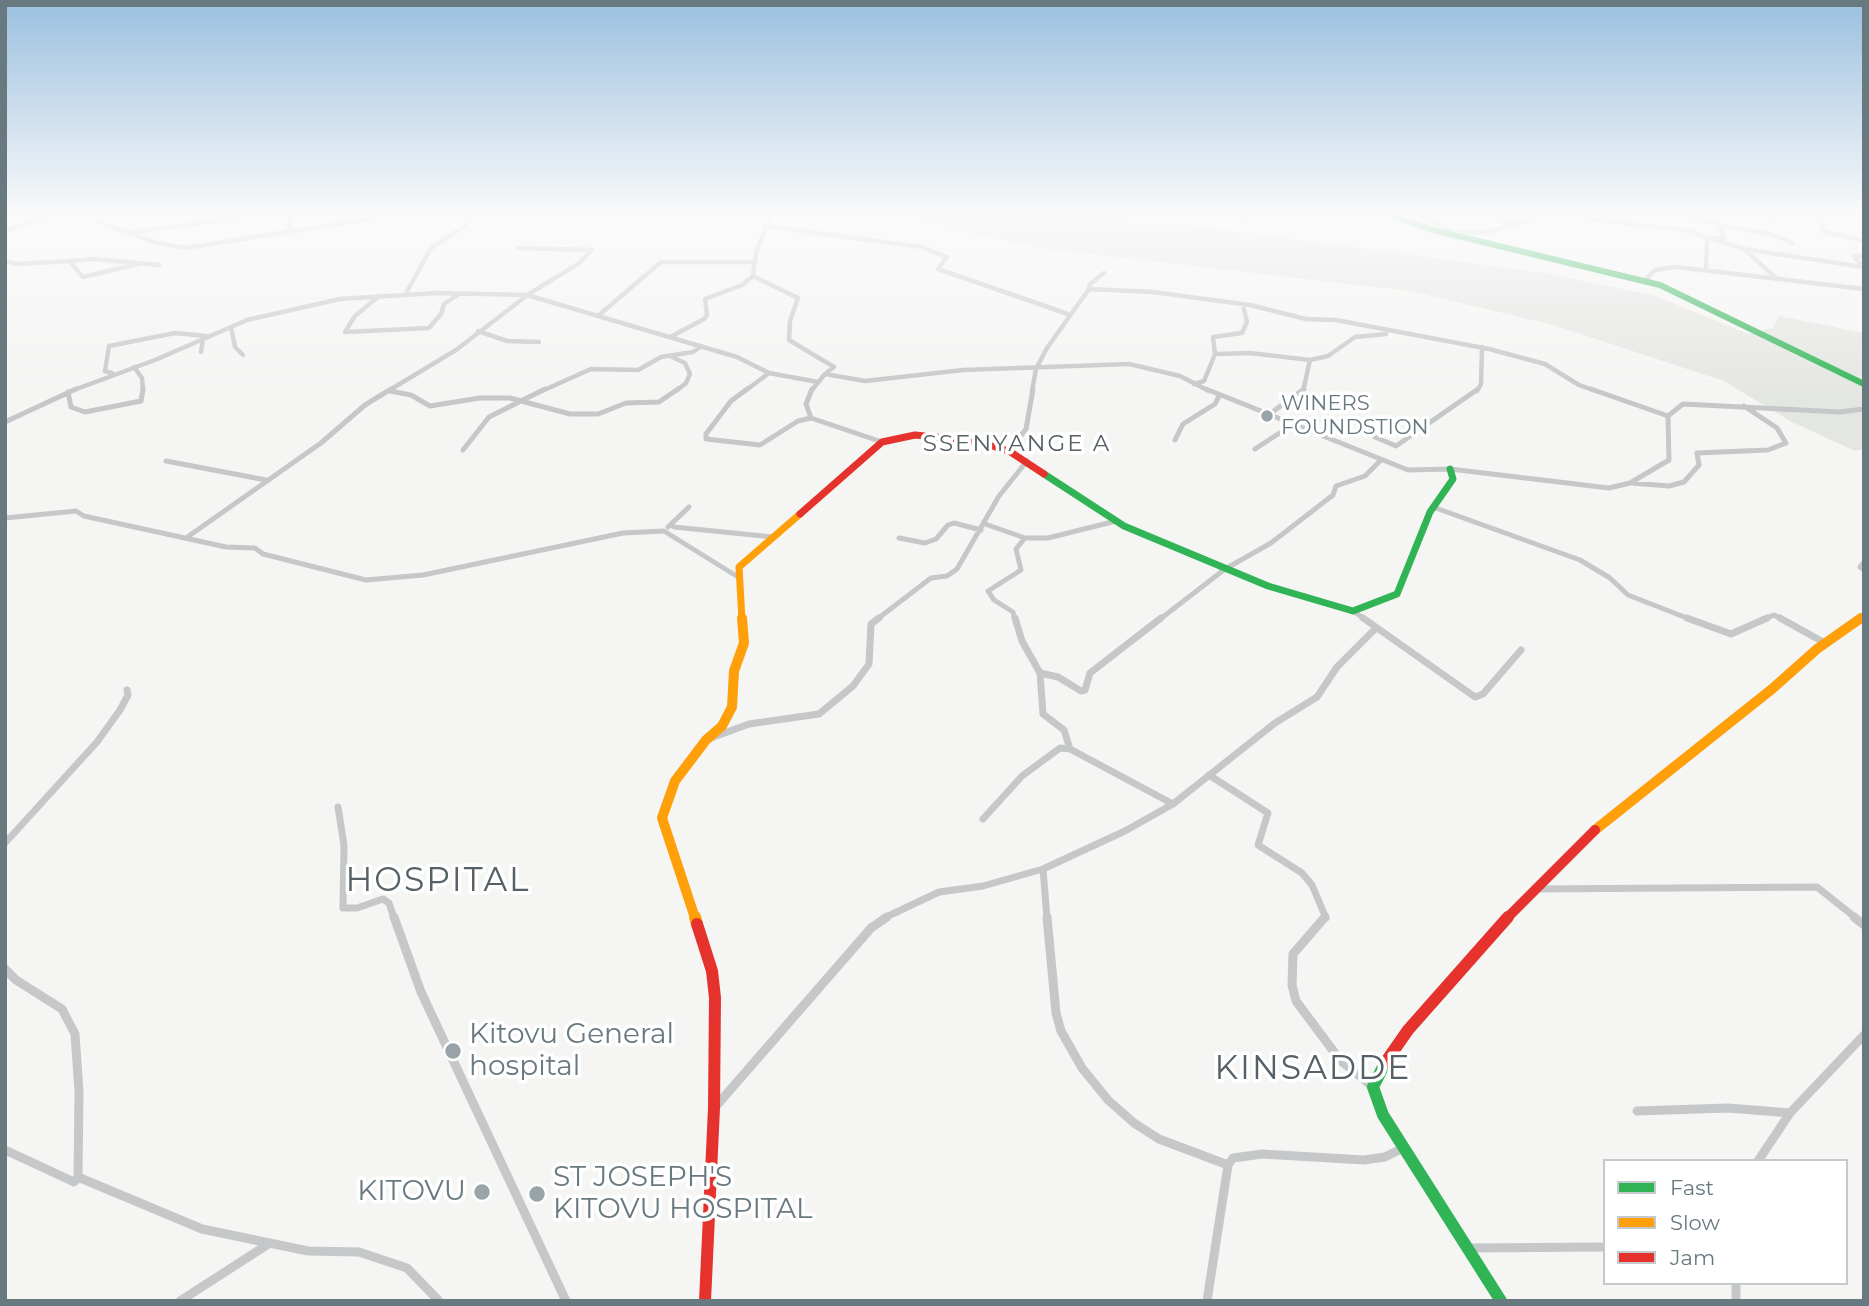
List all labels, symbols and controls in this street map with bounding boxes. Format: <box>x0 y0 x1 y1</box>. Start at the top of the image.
place label: WINERS FOUNDSTION <box>1281 391 1429 441</box>
marker: WINERS FOUNDSTION <box>1259 408 1275 424</box>
district label: SSENYANGE A <box>924 430 1110 458</box>
district label: HOSPITAL <box>346 861 530 901</box>
place label: Kitovu General hospital <box>469 1018 674 1084</box>
marker: Kitovu General hospital <box>443 1041 463 1061</box>
district label: KINSADDE <box>1216 1049 1410 1089</box>
legend <box>1603 1159 1848 1285</box>
place label: ST JOSEPH'S KITOVU HOSPITAL <box>553 1161 813 1227</box>
place label: KITOVU <box>357 1175 466 1209</box>
text: Fast <box>1670 1175 1714 1200</box>
marker: KITOVU <box>472 1182 492 1202</box>
marker: ST JOSEPH'S KITOVU HOSPITAL <box>527 1184 547 1204</box>
text: Slow <box>1670 1210 1720 1235</box>
text: Jam <box>1670 1245 1715 1270</box>

